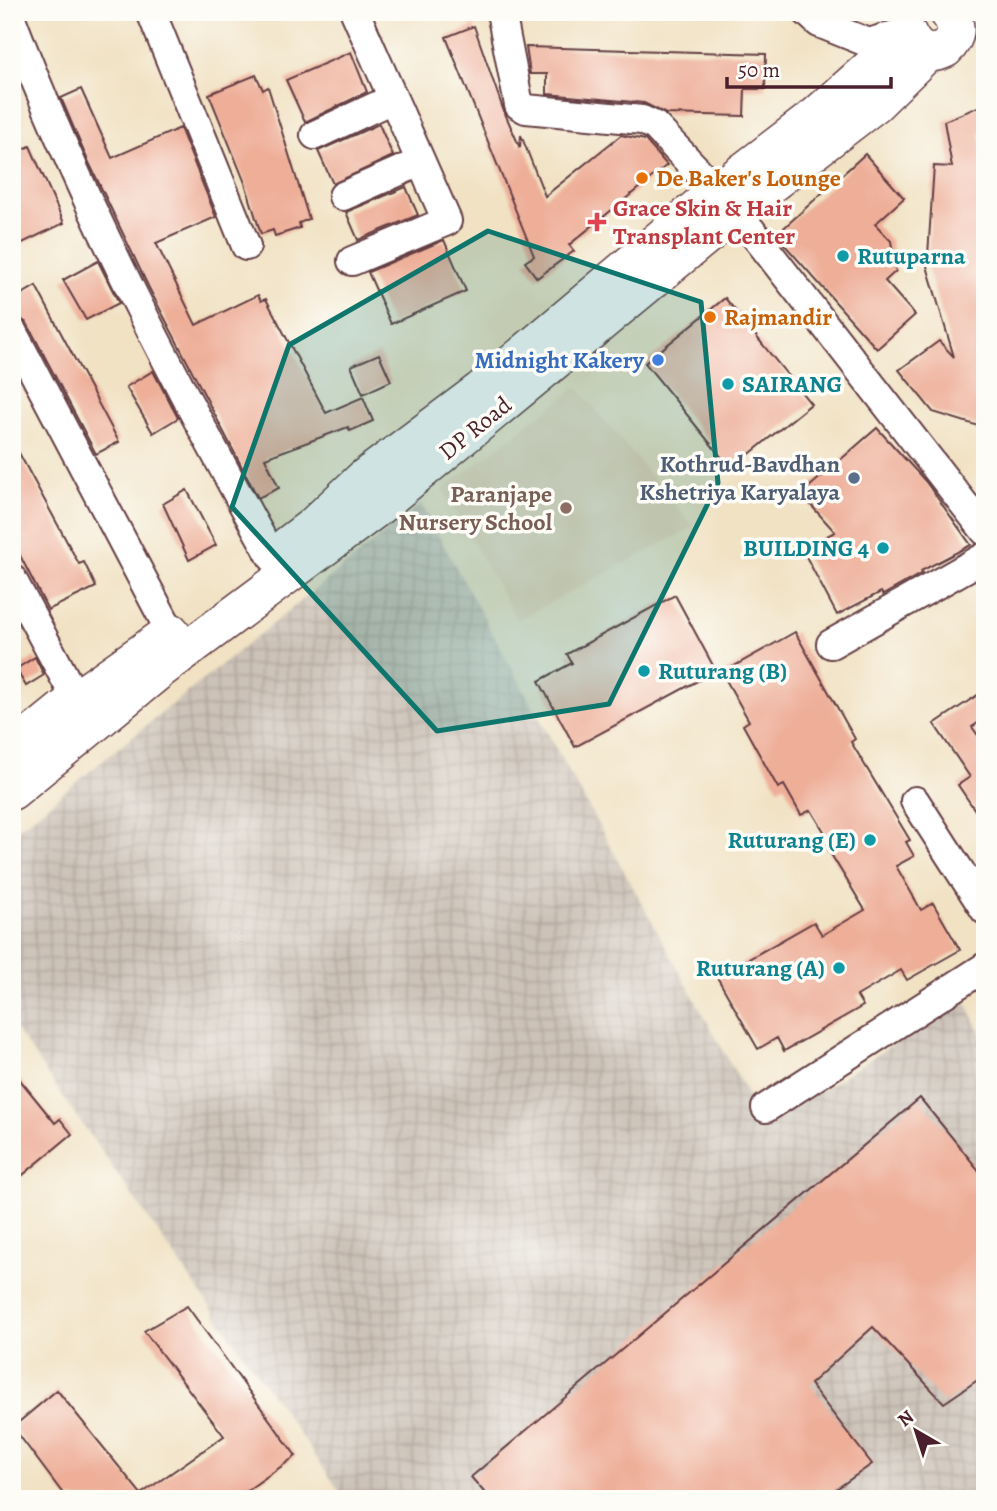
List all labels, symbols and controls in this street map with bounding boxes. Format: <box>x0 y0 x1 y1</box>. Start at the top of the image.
scale bar <box>727 46 892 90</box>
text: 50 m <box>738 56 780 84</box>
place label: De Baker's Lounge <box>656 162 841 194</box>
marker: De Baker's Lounge <box>634 170 650 186</box>
place label: Grace Skin & Hair Transplant Center <box>613 192 795 252</box>
marker: Grace Skin & Hair Transplant Center <box>587 212 607 232</box>
place label: Rutuparna <box>857 240 966 272</box>
marker: Rutuparna <box>835 248 851 264</box>
place label: Rajmandir <box>724 301 832 333</box>
marker: Rajmandir <box>702 309 718 325</box>
place label: Midnight Kakery <box>475 344 645 376</box>
marker: Midnight Kakery <box>650 352 666 368</box>
place label: SAIRANG <box>742 368 842 400</box>
marker: SAIRANG <box>720 376 736 392</box>
street label: DP Road <box>432 389 518 467</box>
place label: Kothrud-Bavdhan Kshetriya Karyalaya <box>639 448 840 508</box>
marker: Kothrud-Bavdhan Kshetriya Karyalaya <box>846 470 862 486</box>
place label: Paranjape Nursery School <box>399 478 553 538</box>
marker: Paranjape Nursery School <box>558 500 574 516</box>
place label: BUILDING 4 <box>743 532 869 564</box>
marker: BUILDING 4 <box>875 540 891 556</box>
place label: Ruturang (B) <box>658 655 787 687</box>
marker: Ruturang (B) <box>636 663 652 679</box>
place label: Ruturang (E) <box>727 824 856 856</box>
marker: Ruturang (E) <box>862 832 878 848</box>
place label: Ruturang (A) <box>696 952 825 984</box>
marker: Ruturang (A) <box>831 960 847 976</box>
north arrow <box>881 1396 951 1466</box>
text: N <box>892 1404 920 1433</box>

